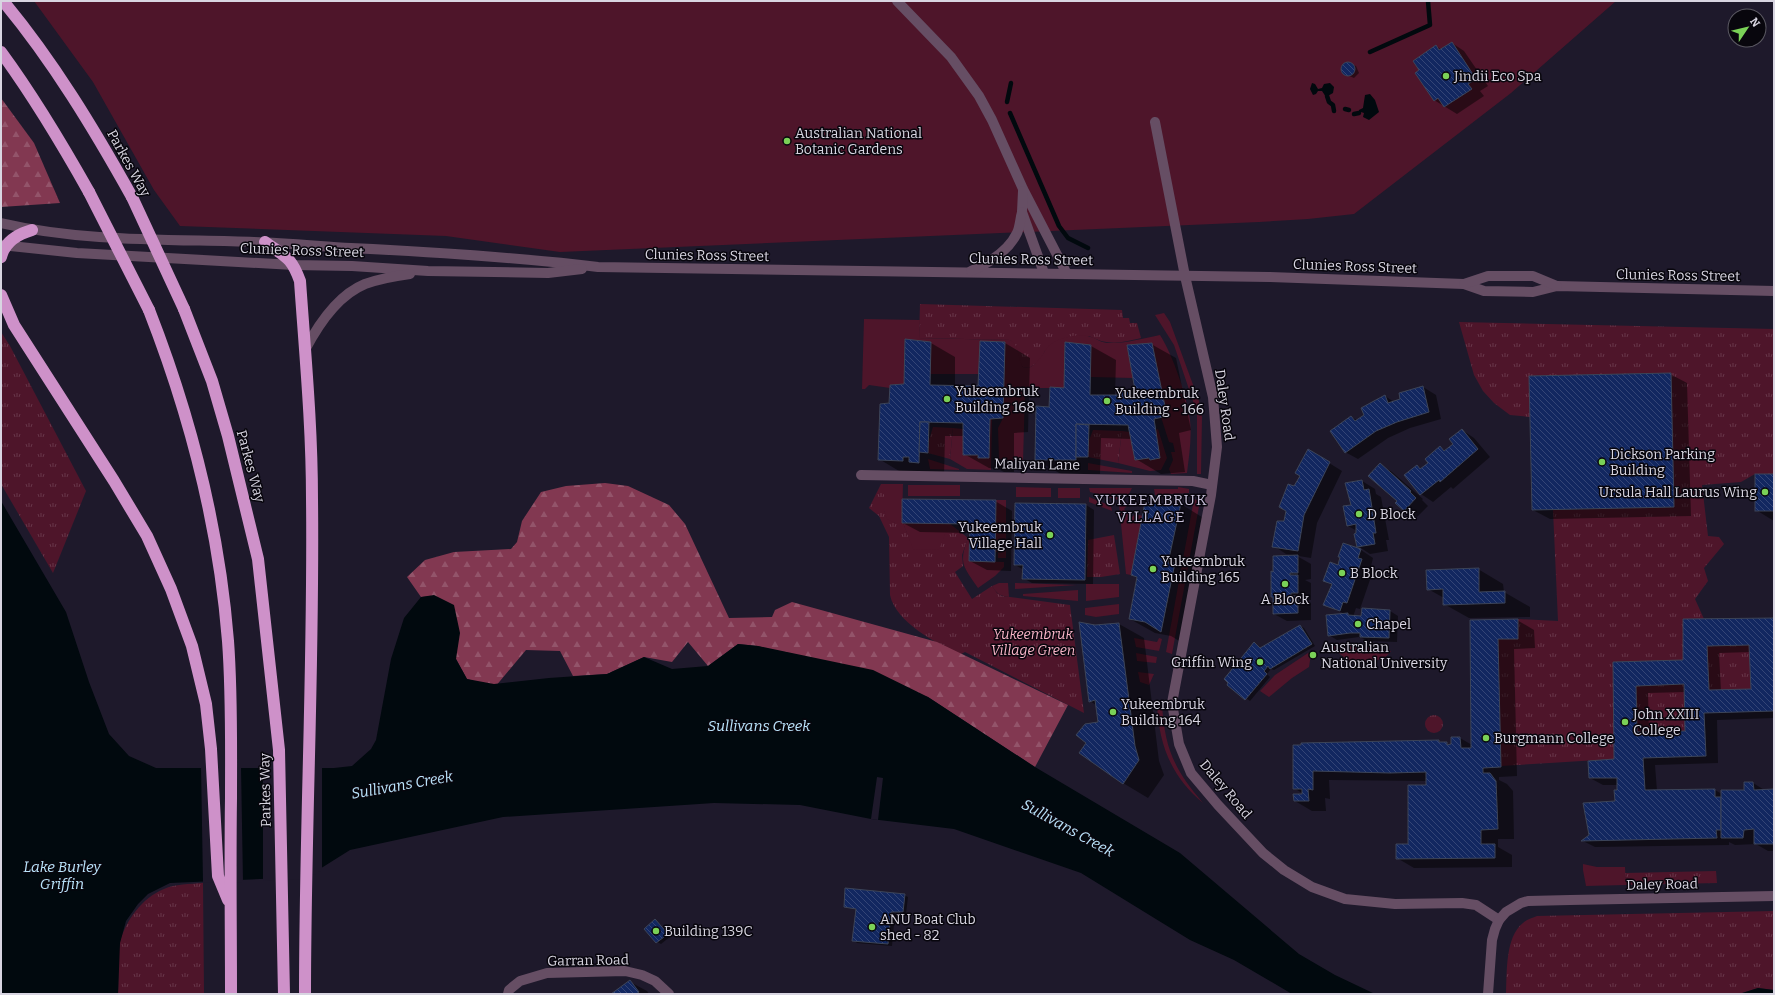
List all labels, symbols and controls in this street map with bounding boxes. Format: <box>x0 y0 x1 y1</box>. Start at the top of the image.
north arrow <box>1727 8 1767 48</box>
text: N <box>1747 15 1763 30</box>
place label: Jindii Eco Spa <box>1453 68 1542 85</box>
marker: Jindii Eco Spa <box>1441 71 1451 81</box>
place label: Australian National Botanic Gardens <box>795 125 922 158</box>
street label: Parkes Way <box>103 127 154 200</box>
marker: Australian National Botanic Gardens <box>782 136 792 146</box>
street label: Clunies Ross Street <box>240 240 364 261</box>
street label: Clunies Ross Street <box>645 246 769 265</box>
street label: Clunies Ross Street <box>969 250 1093 269</box>
street label: Clunies Ross Street <box>1293 256 1417 277</box>
street label: Clunies Ross Street <box>1616 266 1740 285</box>
street label: Daley Road <box>1211 368 1238 442</box>
place label: Yukeembruk Building 168 <box>955 383 1039 416</box>
place label: Yukeembruk Building - 166 <box>1115 385 1204 418</box>
marker: Yukeembruk Building 168 <box>942 394 952 404</box>
marker: Yukeembruk Building - 166 <box>1102 396 1112 406</box>
street label: Parkes Way <box>233 428 268 505</box>
place label: Dickson Parking Building <box>1610 446 1715 479</box>
street label: Maliyan Lane <box>994 455 1080 474</box>
marker: Dickson Parking Building <box>1597 457 1607 467</box>
place label: Ursula Hall Laurus Wing <box>1599 484 1757 501</box>
marker: Ursula Hall Laurus Wing <box>1760 487 1770 497</box>
district label: YUKEEMBRUK VILLAGE <box>1094 491 1208 526</box>
place label: D Block <box>1367 506 1416 523</box>
marker: D Block <box>1354 509 1364 519</box>
place label: Yukeembruk Village Hall <box>958 519 1042 552</box>
marker: Yukeembruk Village Hall <box>1045 530 1055 540</box>
place label: Yukeembruk Building 165 <box>1161 553 1245 586</box>
marker: Yukeembruk Building 165 <box>1148 564 1158 574</box>
place label: B Block <box>1350 565 1398 582</box>
marker: B Block <box>1337 568 1347 578</box>
marker: A Block <box>1280 579 1290 589</box>
place label: A Block <box>1261 591 1309 608</box>
place label: Chapel <box>1366 616 1411 633</box>
marker: Chapel <box>1353 619 1363 629</box>
park label: Yukeembruk Village Green <box>991 626 1075 659</box>
place label: Australian National University <box>1321 639 1448 672</box>
marker: Australian National University <box>1308 650 1318 660</box>
place label: Griffin Wing <box>1171 654 1252 671</box>
marker: Griffin Wing <box>1255 657 1265 667</box>
place label: Yukeembruk Building 164 <box>1121 696 1205 729</box>
place label: John XXIII College <box>1632 706 1700 739</box>
marker: Yukeembruk Building 164 <box>1108 707 1118 717</box>
water label: Sullivans Creek <box>708 717 811 735</box>
marker: John XXIII College <box>1620 717 1630 727</box>
place label: Burgmann College <box>1494 730 1614 747</box>
marker: Burgmann College <box>1481 733 1491 743</box>
street label: Parkes Way <box>256 752 275 827</box>
street label: Daley Road <box>1196 756 1255 822</box>
water label: Sullivans Creek <box>350 767 455 803</box>
water label: Sullivans Creek <box>1019 795 1118 861</box>
water label: Lake Burley Griffin <box>23 858 102 893</box>
street label: Daley Road <box>1626 875 1698 894</box>
place label: ANU Boat Club shed - 82 <box>880 911 976 944</box>
marker: ANU Boat Club shed - 82 <box>867 922 877 932</box>
place label: Building 139C <box>664 923 753 940</box>
marker: Building 139C <box>651 926 661 936</box>
street label: Garran Road <box>547 951 629 970</box>

